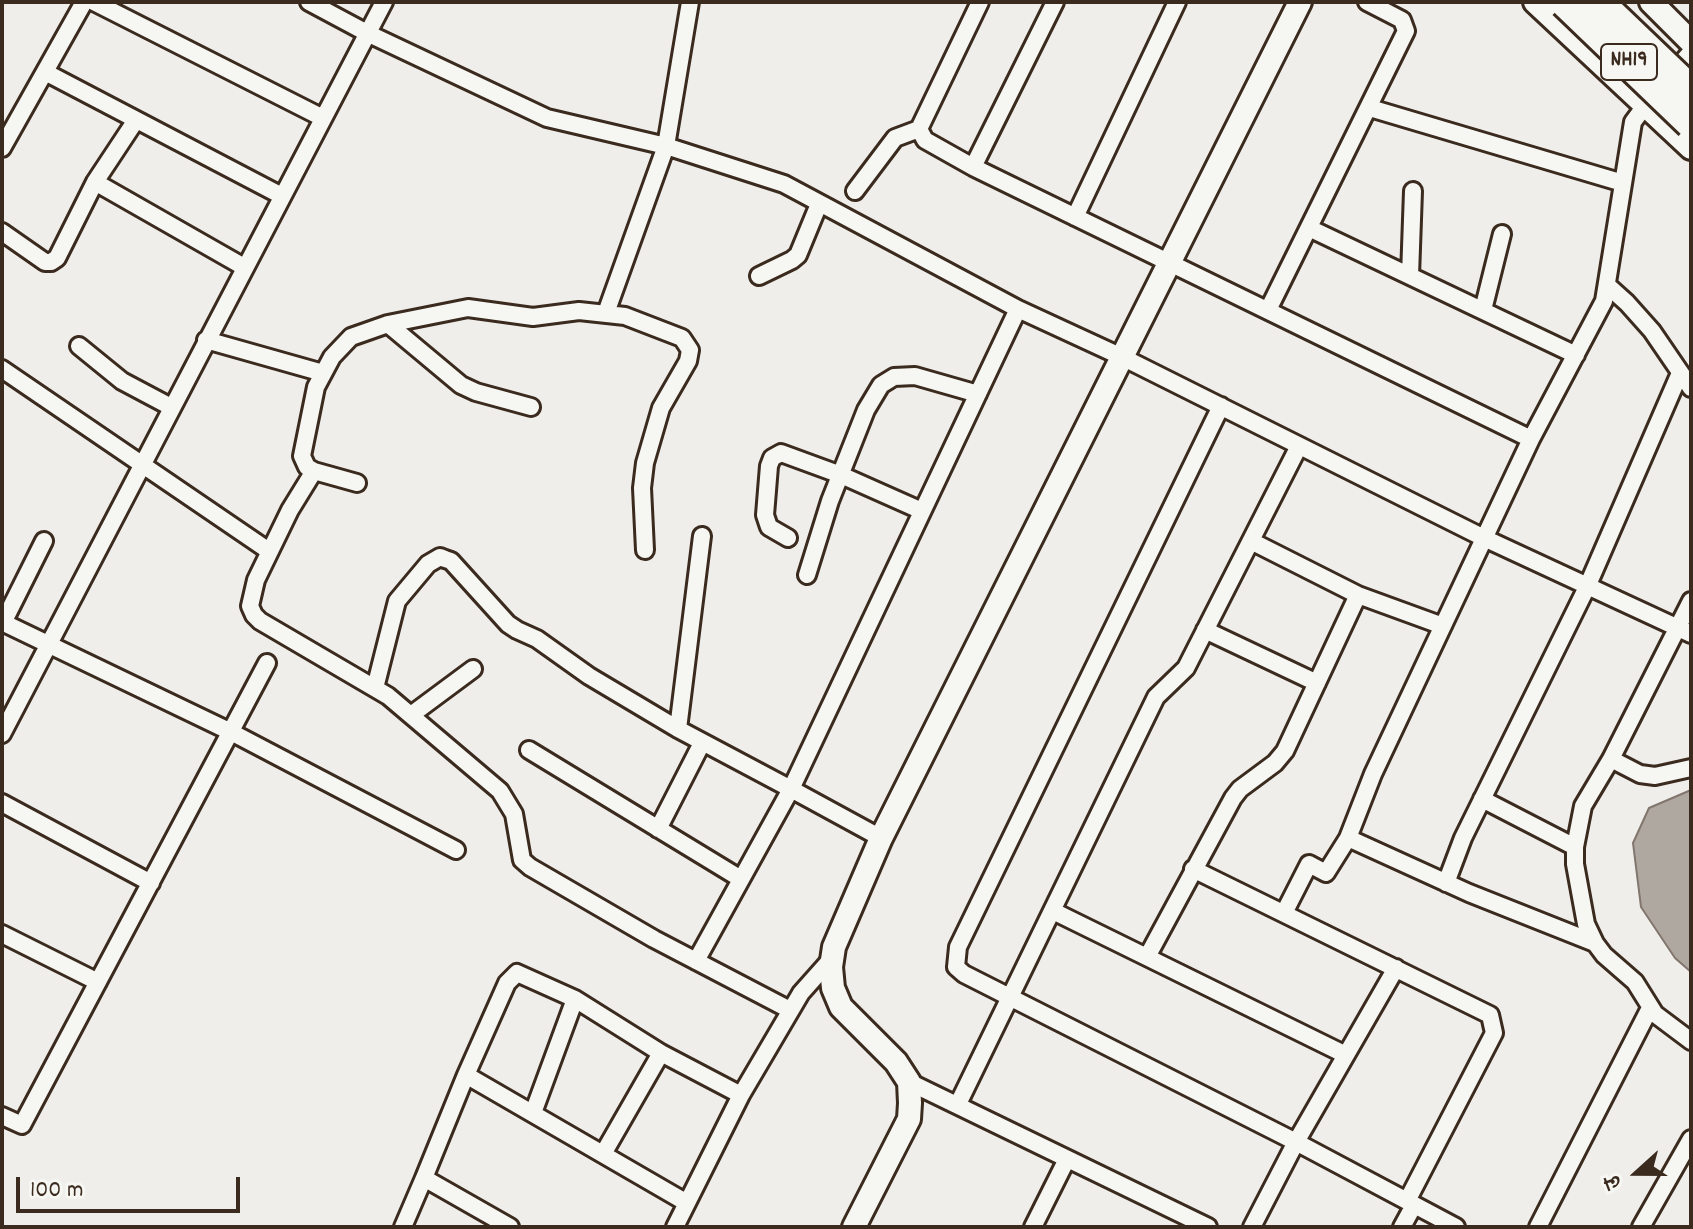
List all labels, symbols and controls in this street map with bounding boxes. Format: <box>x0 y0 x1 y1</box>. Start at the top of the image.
road number: NH19 <box>1601 44 1657 80</box>
north arrow <box>1597 1133 1677 1213</box>
scale bar <box>20 1161 244 1211</box>
text: उ <box>1597 1170 1631 1193</box>
text: 100 m <box>30 1174 83 1208</box>

